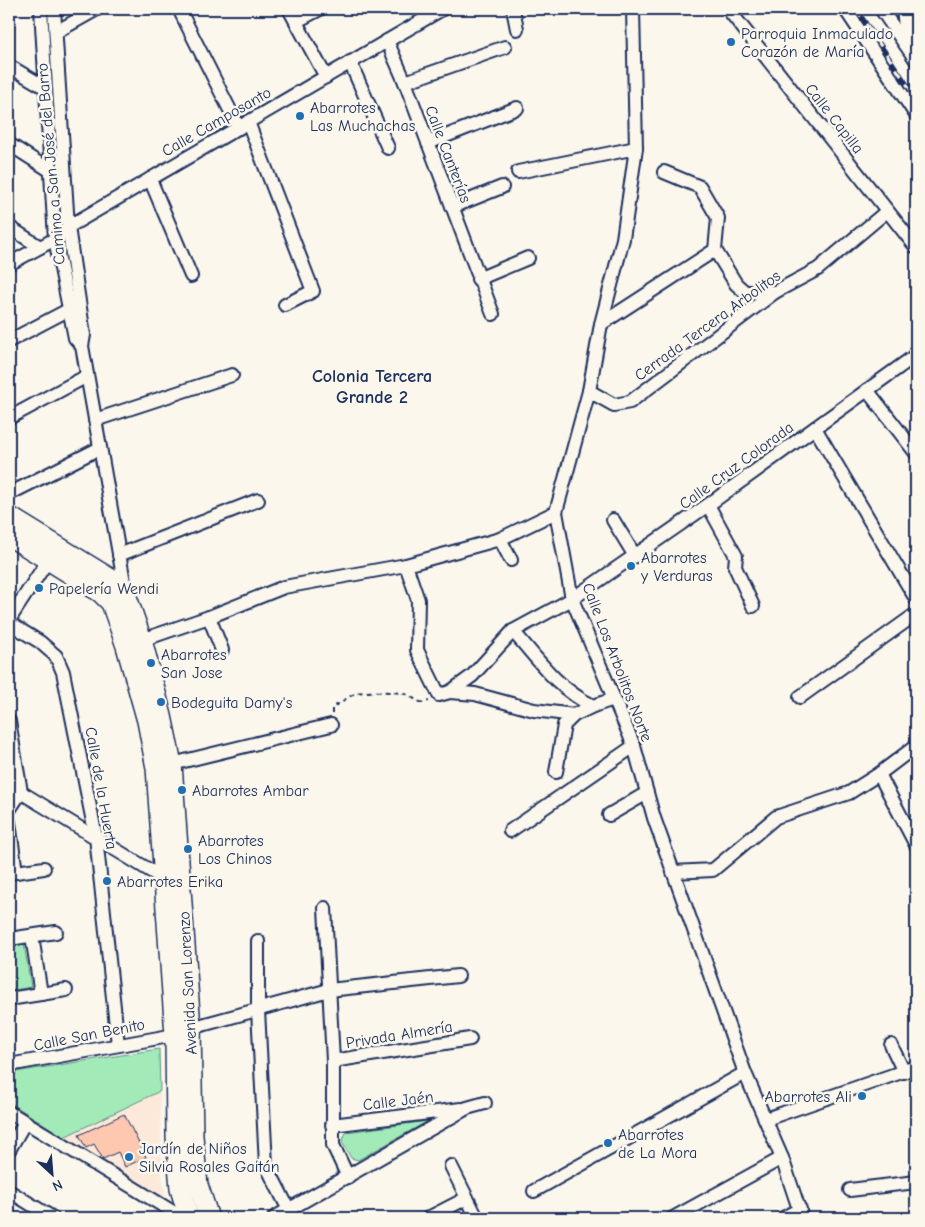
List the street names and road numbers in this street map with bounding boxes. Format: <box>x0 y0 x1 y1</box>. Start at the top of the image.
street label: Camino a San José del Barro <box>33 62 69 266</box>
street label: Calle Capilla <box>801 80 867 157</box>
street label: Calle Camposanto <box>159 83 274 160</box>
street label: Calle Canterías <box>421 103 475 206</box>
street label: Cerrada Tercera Arbolitos <box>631 267 784 385</box>
street label: Calle Cruz Colorada <box>676 418 797 513</box>
street label: Calle Los Arbolitos Norte <box>579 581 656 744</box>
street label: Calle de la Huerta <box>81 726 121 851</box>
street label: Avenida San Lorenzo <box>175 911 201 1055</box>
street label: Calle San Benito <box>32 1015 146 1055</box>
street label: Privada Almería <box>344 1018 454 1052</box>
street label: Calle Jaén <box>362 1088 434 1114</box>

